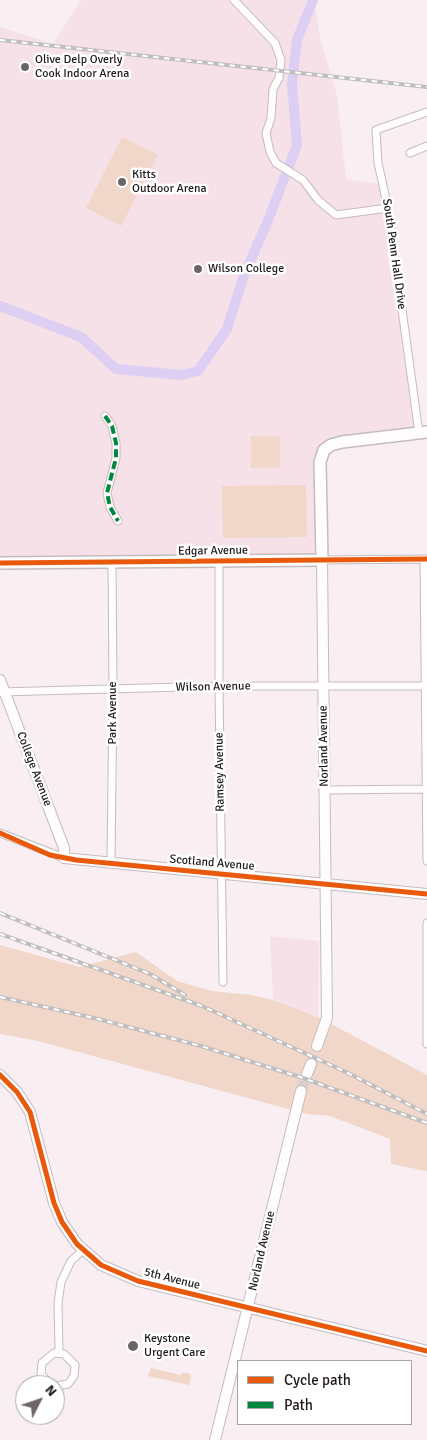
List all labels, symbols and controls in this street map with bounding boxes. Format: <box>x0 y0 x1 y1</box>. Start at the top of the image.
place label: Olive Delp Overly Cook Indoor Arena <box>35 53 129 81</box>
marker: Olive Delp Overly Cook Indoor Arena <box>19 61 31 73</box>
place label: Kitts Outdoor Arena <box>132 168 207 196</box>
marker: Kitts Outdoor Arena <box>116 176 128 188</box>
street label: South Penn Hall Drive <box>379 198 409 310</box>
place label: Wilson College <box>208 262 284 276</box>
marker: Wilson College <box>192 263 204 275</box>
street label: Edgar Avenue <box>178 543 248 559</box>
street label: Wilson Avenue <box>175 679 251 695</box>
street label: Park Avenue <box>106 681 120 745</box>
street label: Norland Avenue <box>316 705 332 787</box>
street label: College Avenue <box>13 730 55 808</box>
street label: Ramsey Avenue <box>212 732 228 812</box>
street label: Scotland Avenue <box>169 852 255 874</box>
street label: Norland Avenue <box>246 1210 278 1292</box>
street label: 5th Avenue <box>142 1265 202 1293</box>
place label: Keystone Urgent Care <box>144 1332 206 1360</box>
marker: Keystone Urgent Care <box>126 1339 140 1353</box>
legend <box>237 1360 412 1425</box>
text: Cycle path <box>284 1371 351 1389</box>
north arrow <box>15 1375 65 1425</box>
text: N <box>41 1381 61 1400</box>
text: Path <box>284 1396 313 1414</box>

